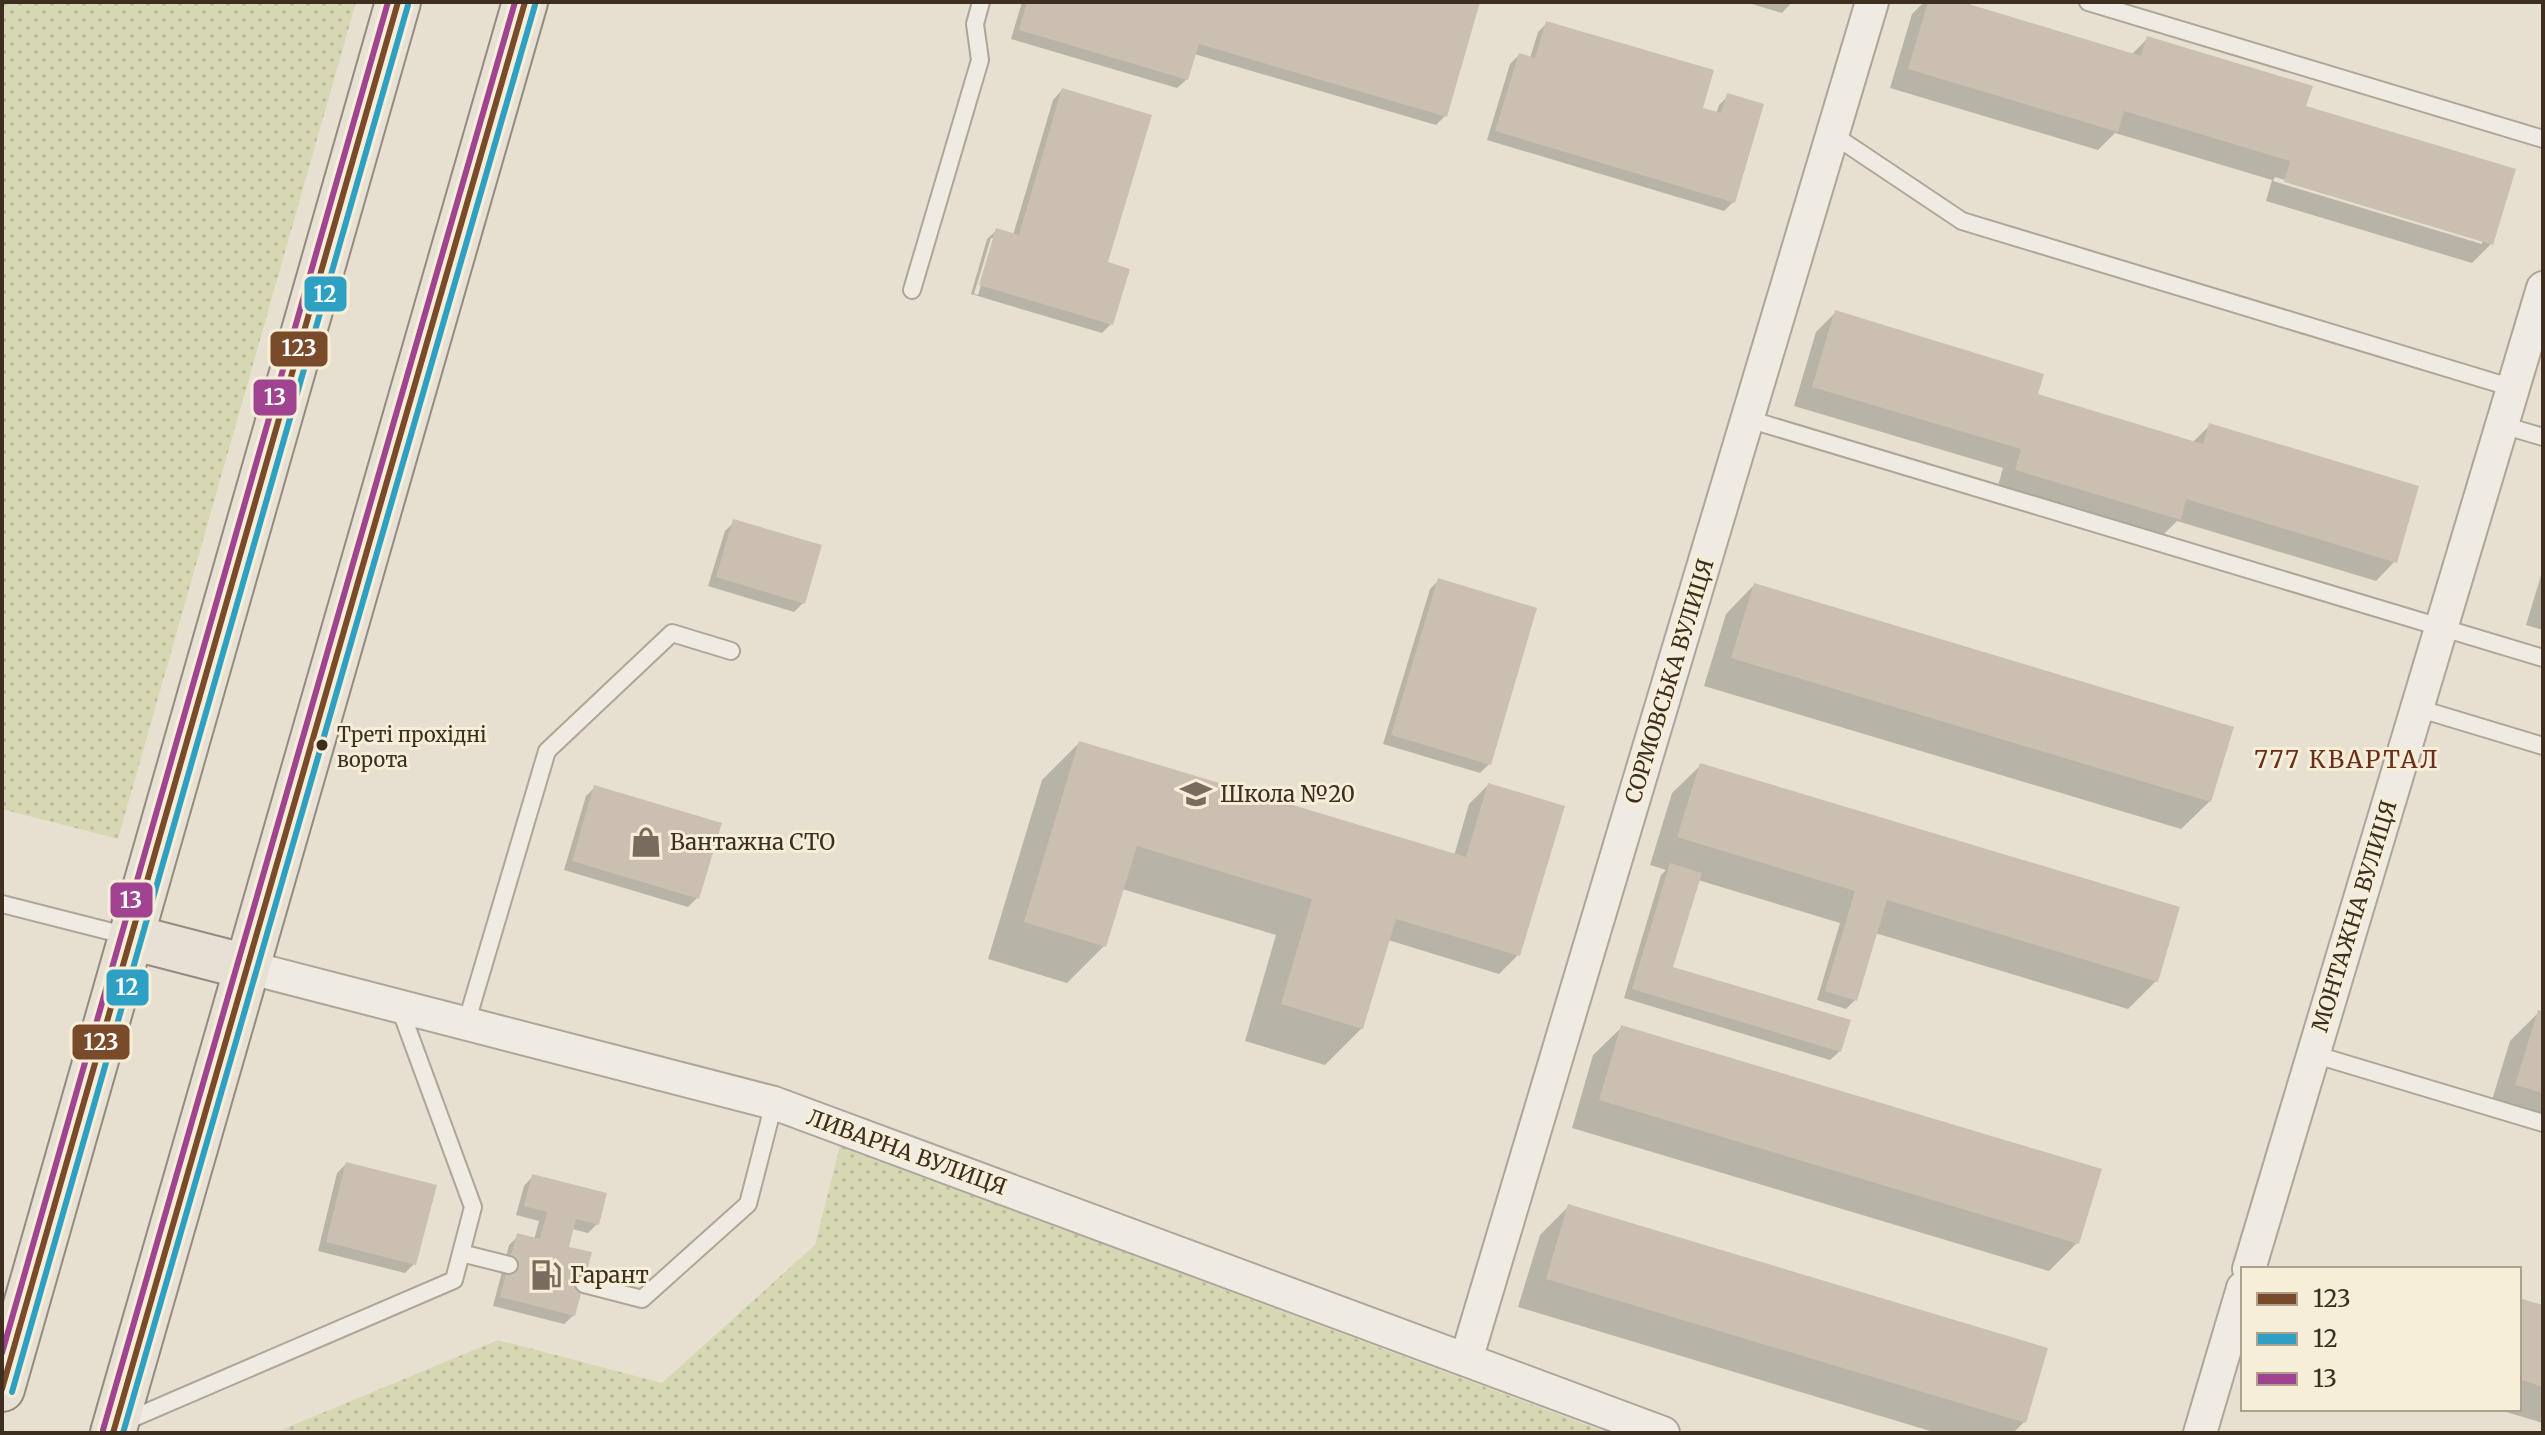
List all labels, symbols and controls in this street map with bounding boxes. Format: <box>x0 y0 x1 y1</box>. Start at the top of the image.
line badge: 12 <box>303 275 348 313</box>
text: 12 <box>314 280 337 308</box>
line badge: 123 <box>269 330 329 368</box>
text: 123 <box>281 334 317 362</box>
line badge: 13 <box>252 378 298 417</box>
text: 13 <box>264 383 286 411</box>
street label: СОРМОВСЬКА ВУЛИЦЯ <box>1618 555 1720 807</box>
place label: Треті прохідні ворота <box>337 722 487 772</box>
marker: Треті прохідні ворота <box>314 737 330 753</box>
district label: 777 КВАРТАЛ <box>2254 744 2440 775</box>
school or university icon: Школа №20 <box>1179 777 1213 811</box>
place label: Школа №20 <box>1220 780 1355 808</box>
street label: МОНТАЖНА ВУЛИЦЯ <box>2305 797 2403 1035</box>
shop icon: Вантажна СТО <box>629 825 663 859</box>
place label: Вантажна СТО <box>670 828 835 856</box>
line badge: 13 <box>109 881 154 919</box>
text: 13 <box>120 886 142 914</box>
line badge: 12 <box>105 968 150 1007</box>
text: 12 <box>116 973 139 1001</box>
line badge: 123 <box>71 1023 131 1061</box>
text: 123 <box>83 1028 119 1056</box>
street label: ЛИВАРНА ВУЛИЦЯ <box>803 1103 1011 1201</box>
fuel station icon: Гарант <box>529 1258 563 1292</box>
place label: Гарант <box>570 1261 649 1289</box>
legend <box>2241 1267 2521 1411</box>
text: 123 <box>2313 1283 2351 1314</box>
text: 12 <box>2313 1323 2338 1354</box>
text: 13 <box>2313 1363 2337 1394</box>

